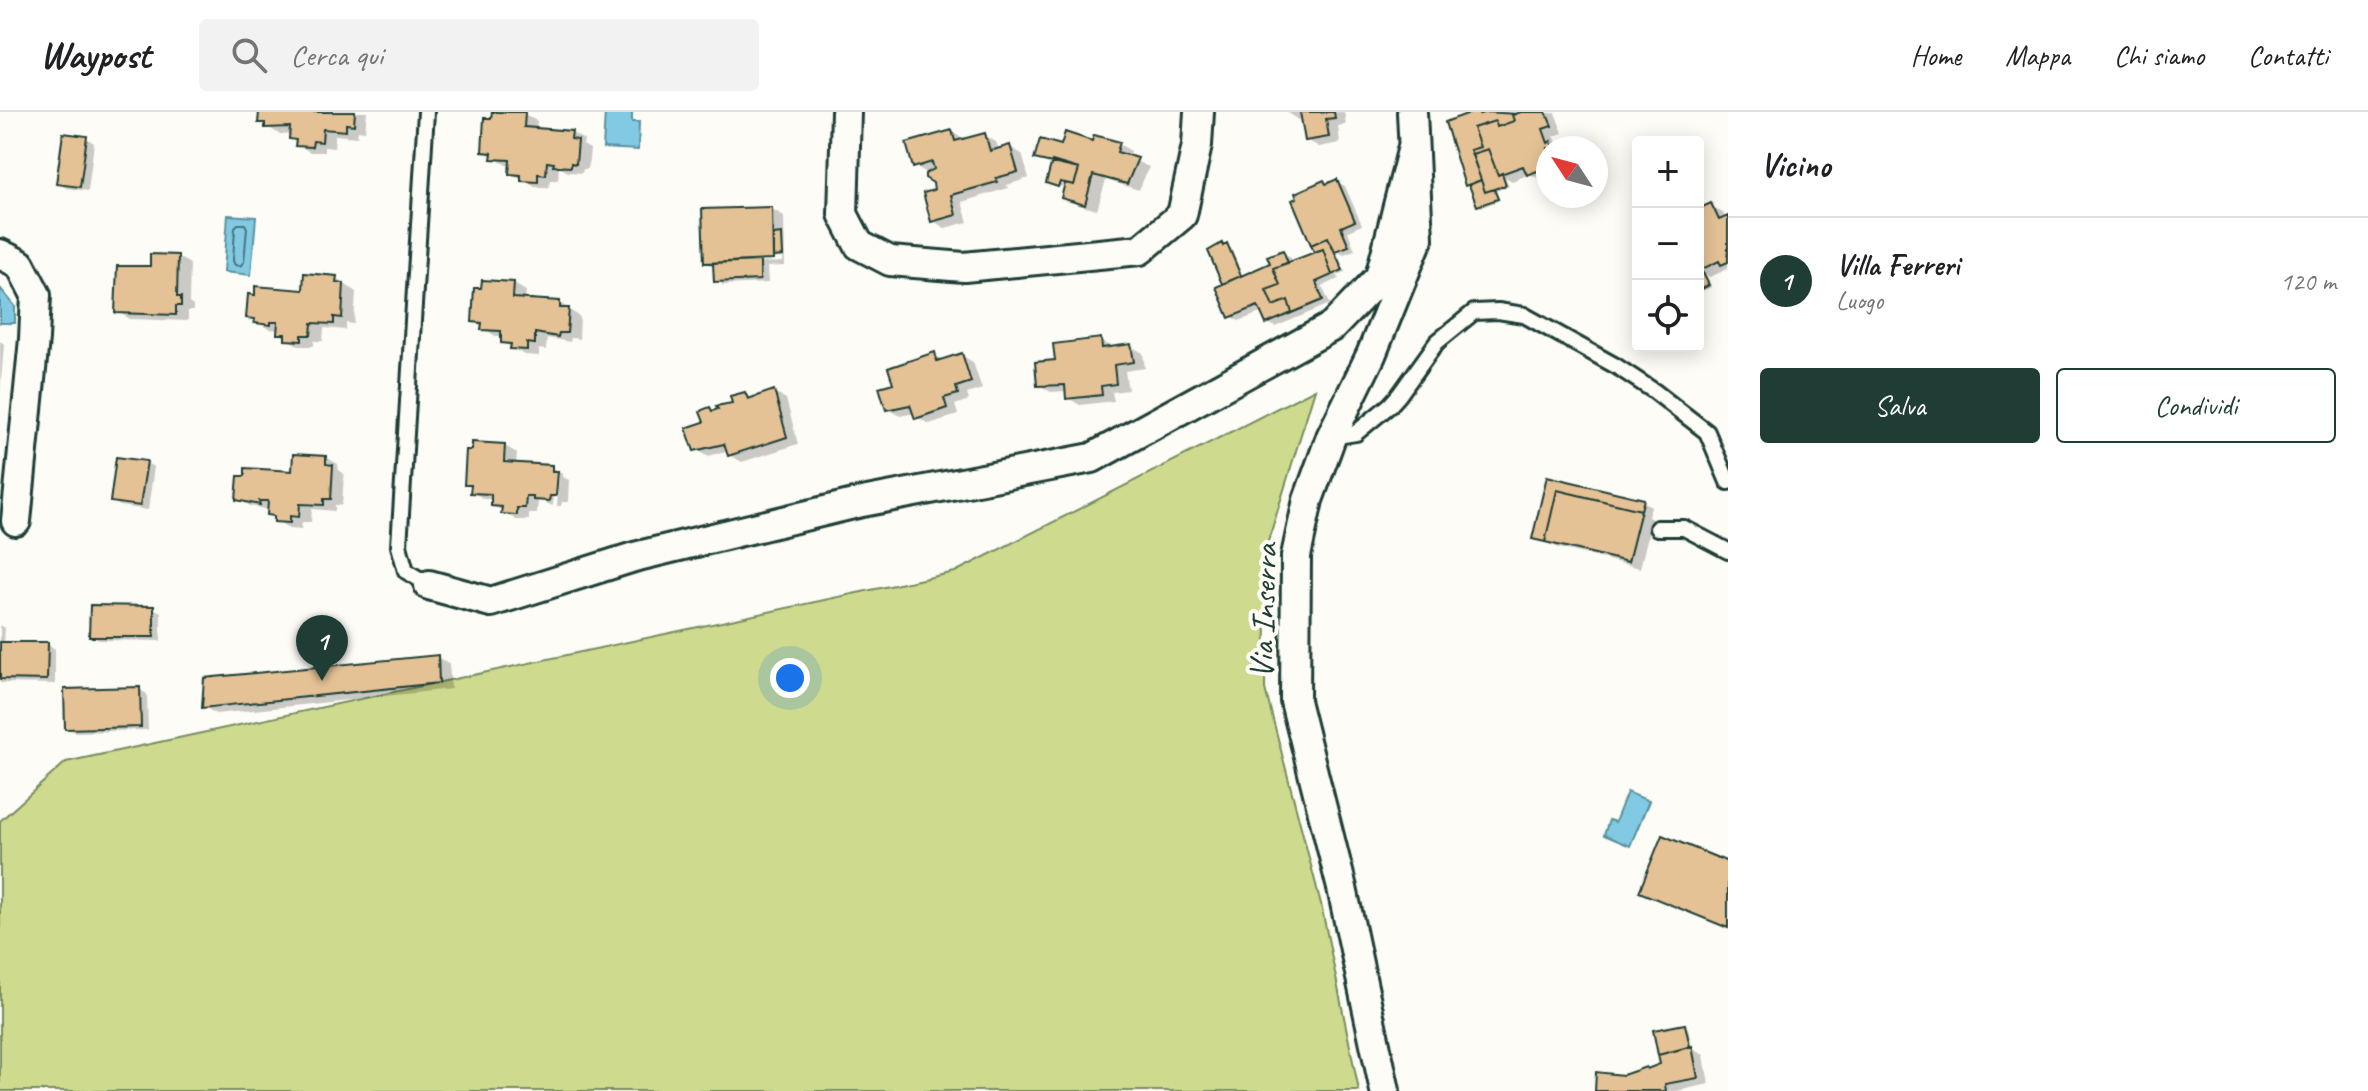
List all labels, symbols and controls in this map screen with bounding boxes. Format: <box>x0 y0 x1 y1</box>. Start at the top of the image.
search box <box>199 19 759 91</box>
text: Waypost <box>40 32 151 79</box>
icon: search <box>227 33 271 77</box>
text: Cerca qui <box>291 36 383 74</box>
text: Home <box>1911 38 1961 73</box>
text: Mappa <box>2005 38 2070 73</box>
text: Chi siamo <box>2114 38 2204 73</box>
text: Contatti <box>2248 38 2328 73</box>
north arrow <box>1536 136 1608 208</box>
map controls <box>1632 136 1704 352</box>
button: + <box>1632 136 1704 208</box>
text: Vicino <box>1760 143 1830 186</box>
button: − <box>1632 208 1704 280</box>
text: Villa Ferreri <box>1836 246 1959 284</box>
text: 1 <box>1780 265 1792 298</box>
text: 120 m <box>2280 265 2336 298</box>
button: locate <box>1632 280 1704 352</box>
text: Luogo <box>1836 284 1883 317</box>
button: Salva <box>1760 368 2040 443</box>
button: Condividi <box>2056 368 2336 443</box>
street label: Via Inserra <box>1239 541 1287 679</box>
pin: 1 <box>296 615 348 681</box>
your location <box>770 658 810 698</box>

